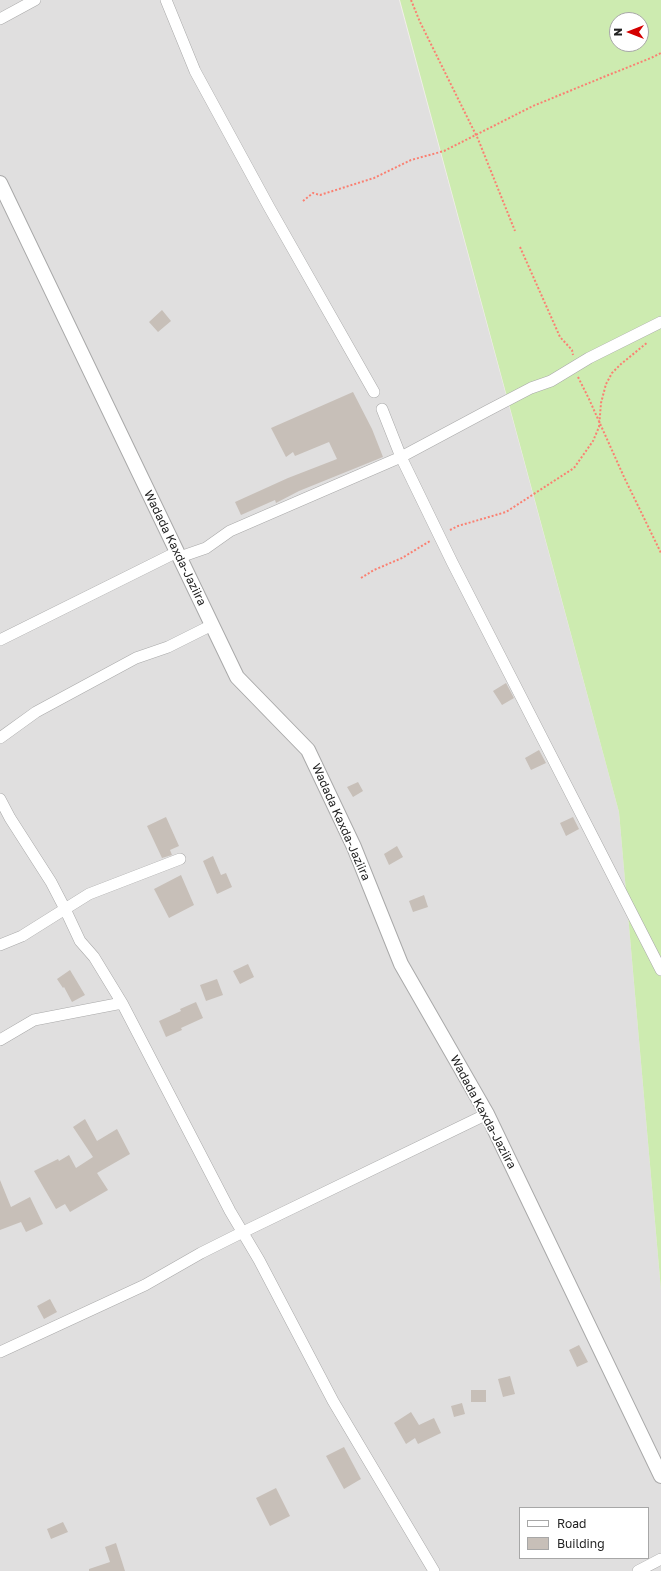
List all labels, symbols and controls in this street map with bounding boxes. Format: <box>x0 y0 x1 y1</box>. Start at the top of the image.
north arrow <box>609 12 649 52</box>
text: N <box>611 28 624 36</box>
street label: Wadada Kaxda-Jaziira <box>141 488 209 608</box>
street label: Wadada Kaxda-Jaziira <box>309 761 373 883</box>
street label: Wadada Kaxda-Jaziira <box>447 1053 519 1171</box>
legend <box>519 1507 649 1559</box>
text: Road <box>557 1516 586 1531</box>
text: Building <box>557 1536 605 1551</box>

